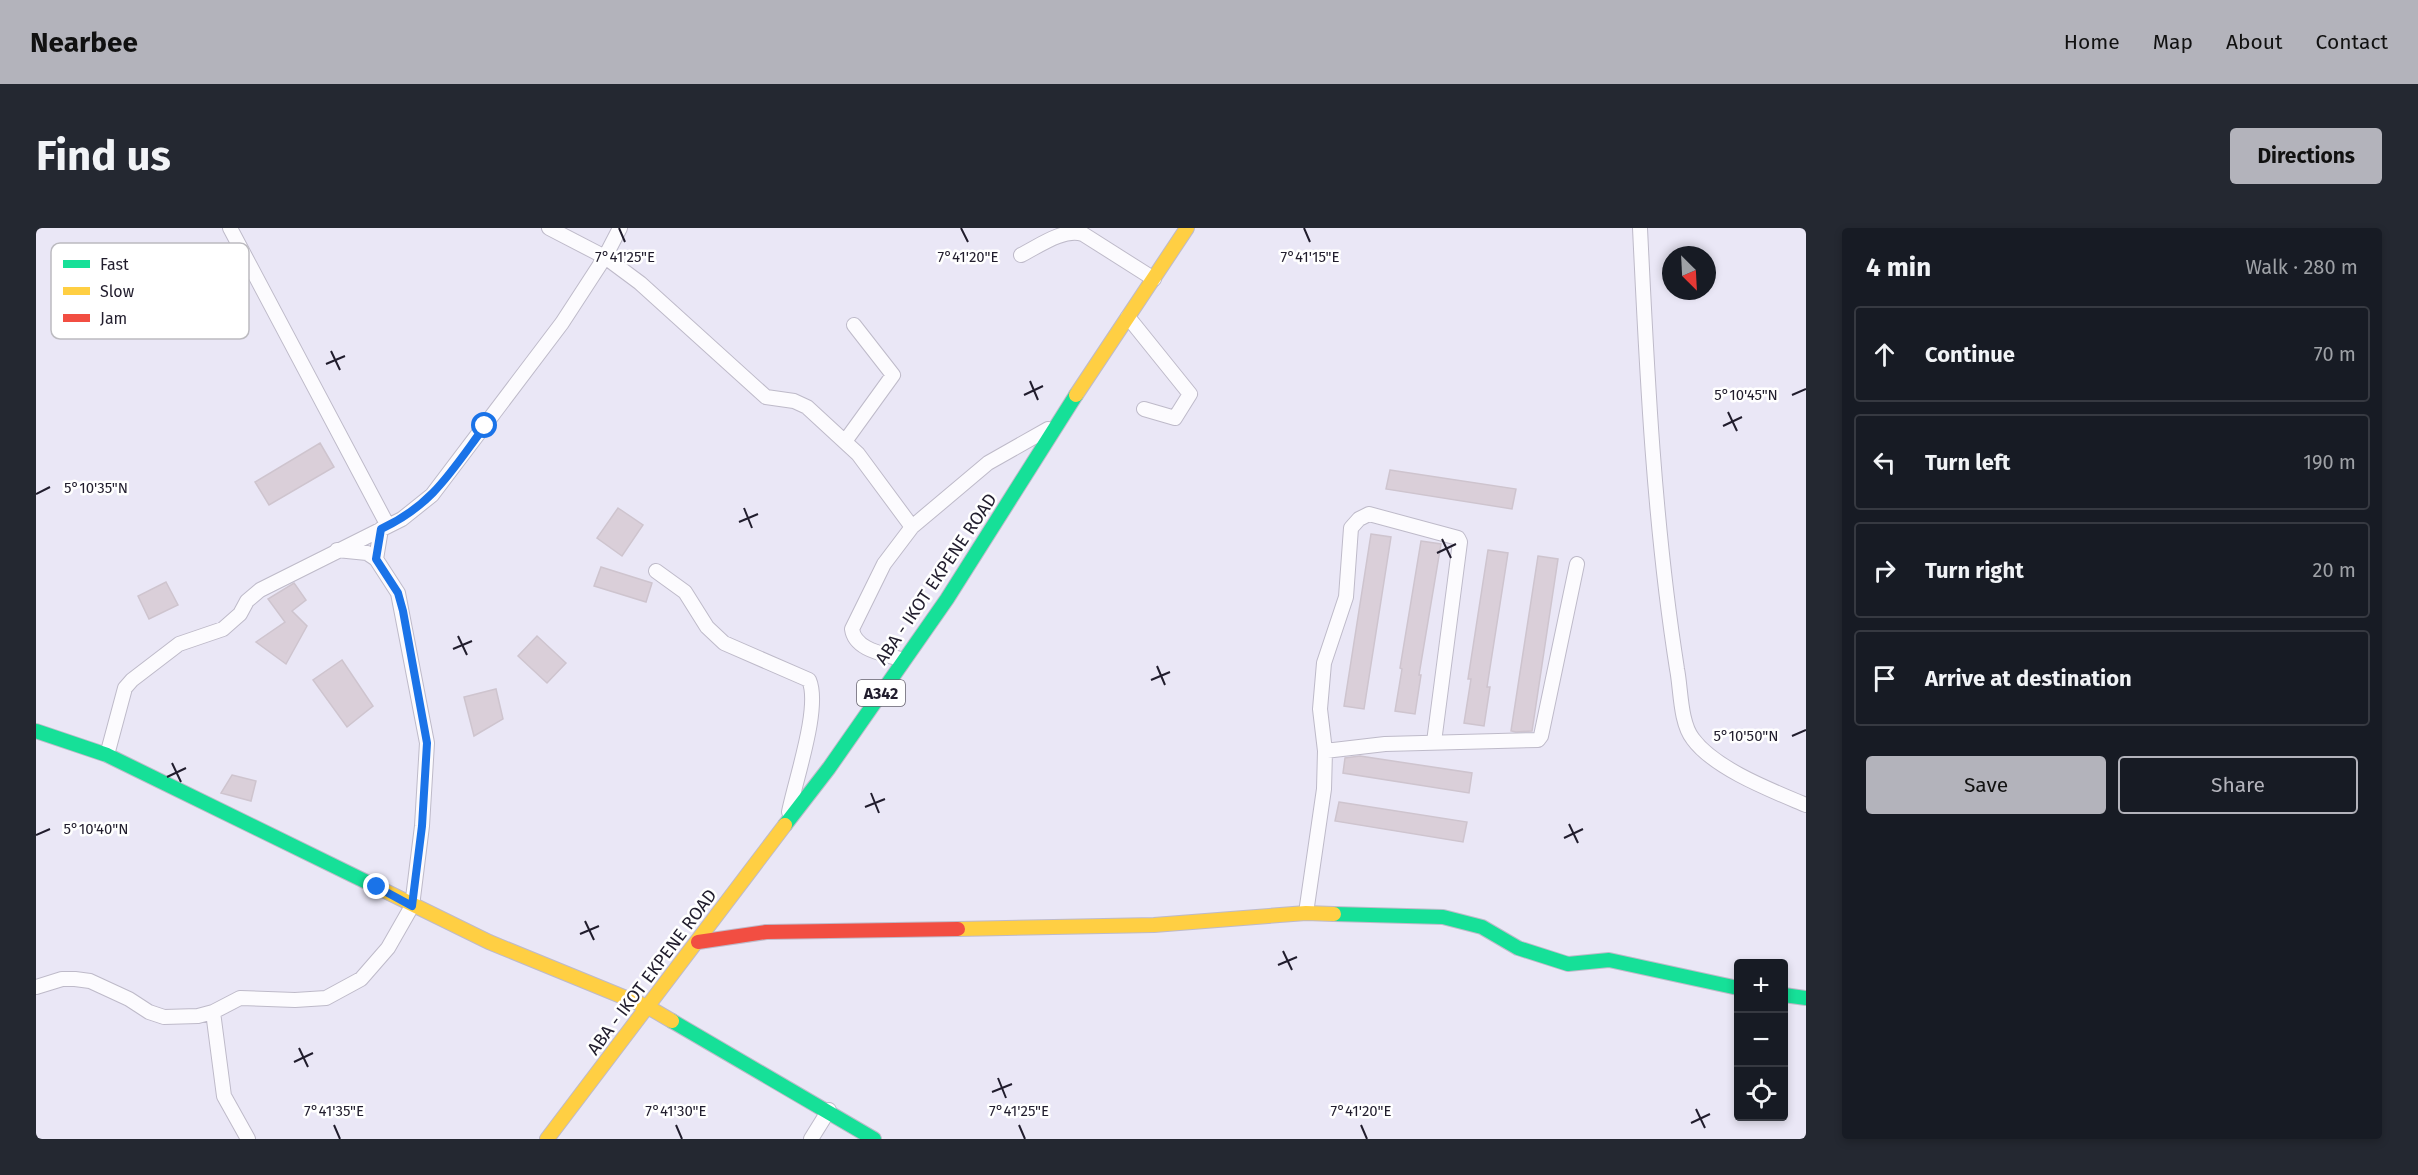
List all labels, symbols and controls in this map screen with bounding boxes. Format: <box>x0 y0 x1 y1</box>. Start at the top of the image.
text: Nearbee <box>30 26 138 59</box>
text: Home <box>2064 29 2120 55</box>
text: Map <box>2153 29 2193 55</box>
text: About <box>2226 29 2283 55</box>
text: Contact <box>2316 29 2388 55</box>
button: Directions <box>2230 128 2382 184</box>
text: Find us <box>36 131 171 181</box>
legend <box>51 243 249 339</box>
north arrow <box>1662 246 1716 300</box>
text: 7°41'25"E <box>595 248 655 266</box>
text: 7°41'20"E <box>937 248 999 266</box>
text: 7°41'15"E <box>1280 248 1340 266</box>
text: 4 min <box>1866 252 1931 283</box>
text: Fast <box>100 255 129 274</box>
text: Walk · 280 m <box>2245 255 2358 279</box>
text: Slow <box>100 282 135 301</box>
text: Jam <box>100 309 127 328</box>
icon: ahead <box>1868 338 1901 371</box>
text: Continue <box>1925 341 2015 368</box>
text: 70 m <box>2314 342 2356 366</box>
text: 5°10'45"N <box>1714 386 1778 404</box>
route start <box>471 412 497 438</box>
icon: left <box>1868 446 1901 479</box>
text: Turn left <box>1925 449 2010 476</box>
text: 190 m <box>2303 450 2356 474</box>
text: 5°10'35"N <box>64 479 128 497</box>
street label: ABA - IKOT EKPENE ROAD <box>870 489 1002 669</box>
icon: right <box>1868 554 1901 587</box>
text: Turn right <box>1925 557 2024 584</box>
text: 20 m <box>2313 558 2356 582</box>
icon: arrive <box>1868 662 1901 695</box>
text: Arrive at destination <box>1925 665 2132 692</box>
road number: A342 <box>857 680 905 706</box>
text: 5°10'50"N <box>1713 727 1779 745</box>
button: Save <box>1866 756 2106 814</box>
button: Share <box>2118 756 2358 814</box>
text: 5°10'40"N <box>63 820 129 838</box>
route end <box>363 873 389 899</box>
street label: ABA - IKOT EKPENE ROAD <box>583 885 721 1059</box>
map controls <box>1734 959 1788 1121</box>
button: + <box>1734 959 1788 1013</box>
button: − <box>1734 1013 1788 1067</box>
button: locate <box>1734 1067 1788 1121</box>
text: 7°41'35"E <box>304 1102 364 1120</box>
text: 7°41'30"E <box>645 1102 707 1120</box>
text: 7°41'25"E <box>989 1102 1049 1120</box>
text: 7°41'20"E <box>1330 1102 1392 1120</box>

